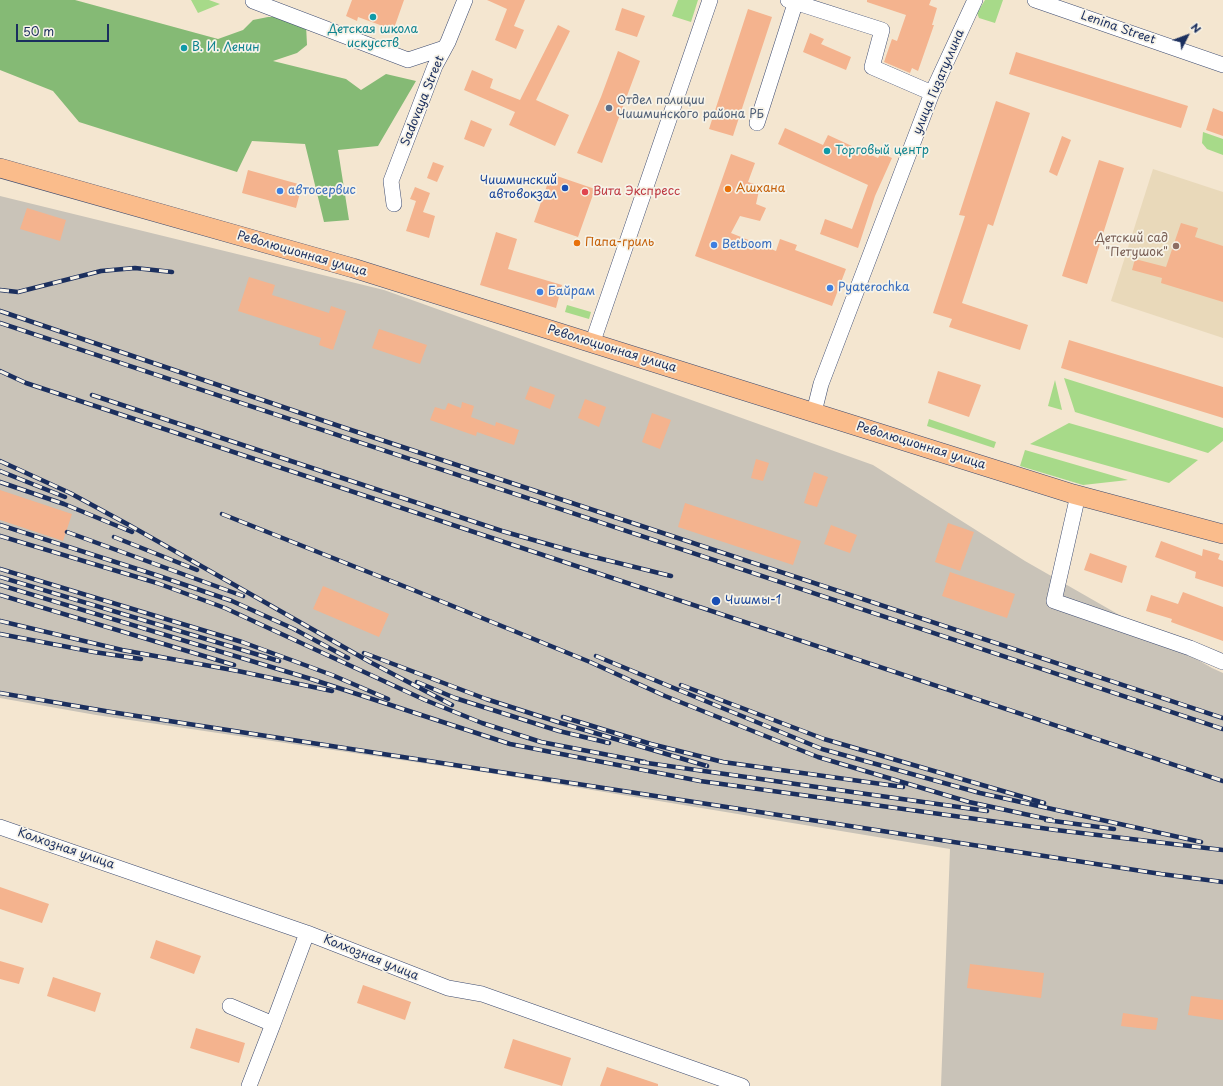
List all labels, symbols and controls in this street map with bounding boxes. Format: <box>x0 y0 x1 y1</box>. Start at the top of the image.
street label: Lenina Street <box>1079 8 1157 48</box>
marker: Детская школа искусств <box>368 12 378 22</box>
scale bar <box>18 16 111 42</box>
north arrow <box>1167 16 1207 56</box>
text: N <box>1187 19 1206 37</box>
text: 50 m <box>23 22 54 40</box>
place label: Детская школа искусств <box>328 23 418 51</box>
street label: улица Гизатуллина <box>910 27 968 137</box>
place label: В. И. Ленин <box>192 41 260 55</box>
marker: В. И. Ленин <box>179 43 189 53</box>
street label: Sadovaya Street <box>398 54 448 148</box>
place label: Отдел полиции Чишминского района РБ <box>617 94 764 122</box>
marker: Отдел полиции Чишминского района РБ <box>604 103 614 113</box>
place label: Торговый центр <box>835 144 929 158</box>
marker: Торговый центр <box>822 146 832 156</box>
place label: Чишминский автовокзал <box>480 174 557 202</box>
place label: Ашхана <box>736 182 785 196</box>
marker: Чишминский автовокзал <box>560 183 570 193</box>
place label: автосервис <box>288 184 356 198</box>
marker: Ашхана <box>723 184 733 194</box>
place label: Вита Экспресс <box>593 185 680 199</box>
marker: автосервис <box>275 186 285 196</box>
marker: Вита Экспресс <box>580 187 590 197</box>
street label: Революционная улица <box>235 229 369 279</box>
place label: Детский сад "Петушок" <box>1095 232 1168 260</box>
place label: Папа-гриль <box>585 236 654 250</box>
marker: Папа-гриль <box>572 238 582 248</box>
place label: Betboom <box>722 238 772 252</box>
marker: Betboom <box>709 240 719 250</box>
marker: Детский сад "Петушок" <box>1171 241 1181 251</box>
place label: Pyaterochka <box>838 281 910 295</box>
marker: Pyaterochka <box>825 283 835 293</box>
place label: Байрам <box>548 285 595 299</box>
marker: Байрам <box>535 287 545 297</box>
street label: Революционная улица <box>546 322 678 376</box>
street label: Революционная улица <box>855 419 987 473</box>
place label: Чишмы-1 <box>725 594 781 608</box>
marker: Чишмы-1 <box>710 595 722 607</box>
street label: Колхозная улица <box>16 826 116 872</box>
street label: Колхозная улица <box>321 932 421 984</box>

